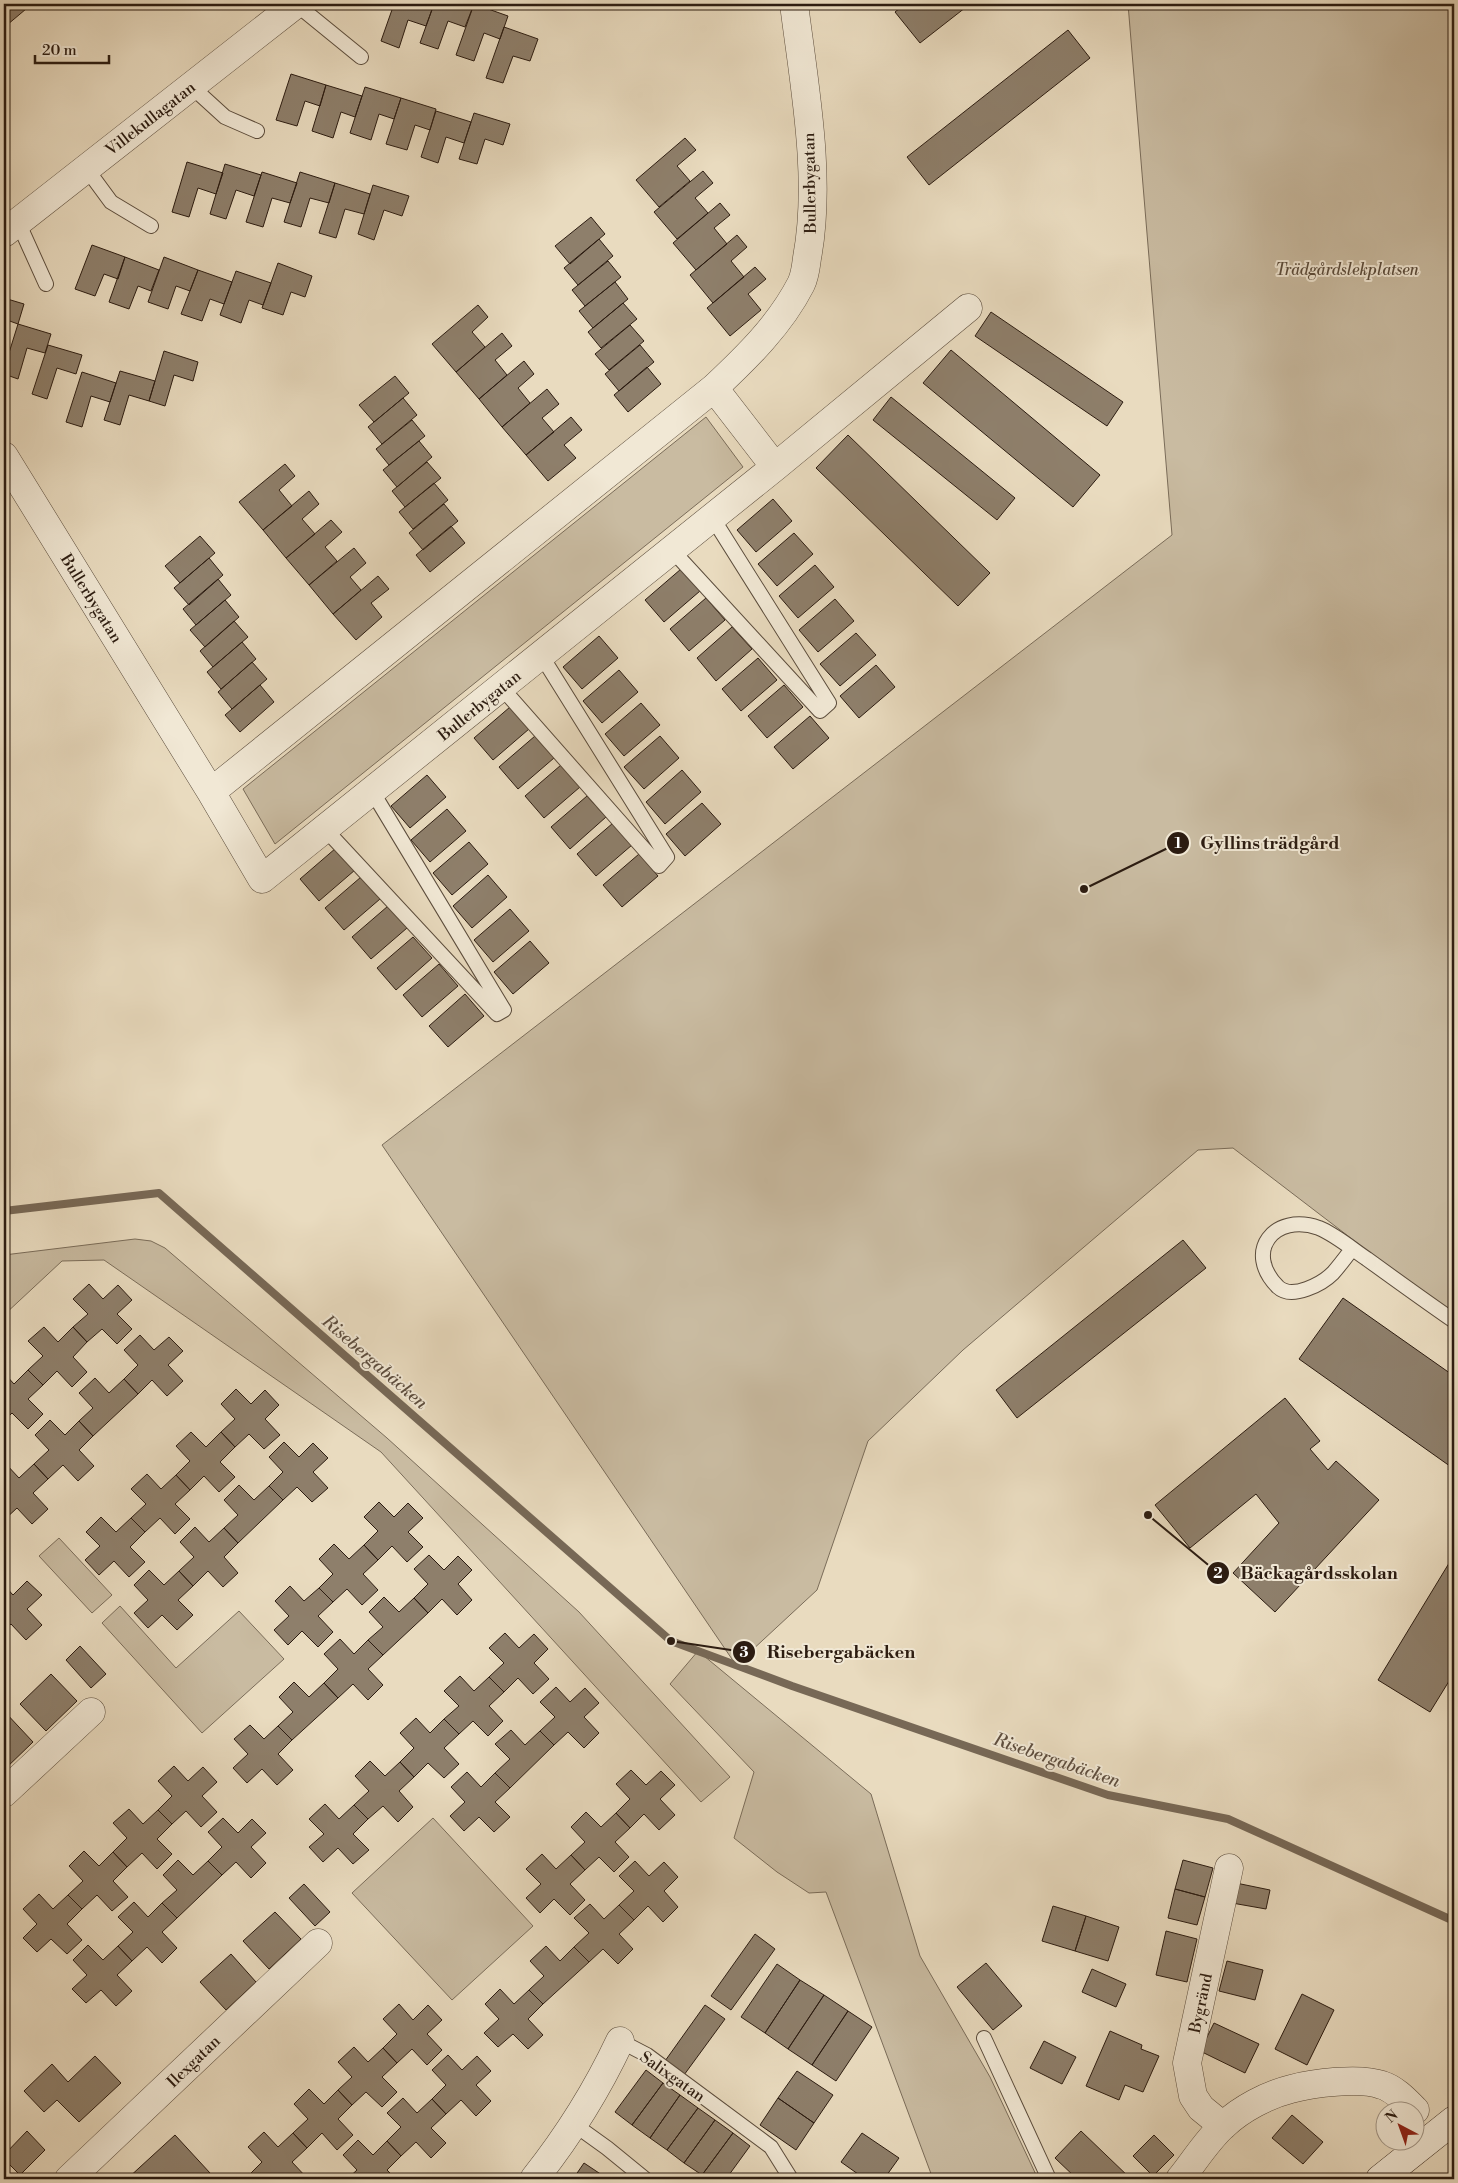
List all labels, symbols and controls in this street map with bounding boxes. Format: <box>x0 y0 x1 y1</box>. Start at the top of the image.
scale bar <box>35 32 109 64</box>
text: 20 m <box>42 41 77 60</box>
street label: Villekullagatan <box>101 77 200 161</box>
street label: Bullerbygatan <box>799 132 821 235</box>
park label: Trädgårdslekplatsen <box>1275 260 1420 280</box>
street label: Bullerbygatan <box>55 550 127 647</box>
street label: Bullerbygatan <box>433 666 526 746</box>
callout: Gyllins trädgård <box>1165 826 1350 859</box>
text: Gyllins trädgård <box>1200 832 1340 855</box>
text: 1 <box>1174 834 1182 853</box>
water label: Risebergabäcken <box>316 1310 433 1415</box>
callout: Bäckagårdsskolan <box>1205 1556 1408 1589</box>
text: Bäckagårdsskolan <box>1240 1562 1398 1585</box>
text: 2 <box>1213 1564 1223 1583</box>
callout: Risebergabäcken <box>731 1635 925 1668</box>
text: Risebergabäcken <box>767 1641 915 1664</box>
text: 3 <box>739 1643 749 1662</box>
water label: Risebergabäcken <box>990 1728 1124 1793</box>
street label: Bygränd <box>1185 1971 1217 2036</box>
street label: Ilexgatan <box>163 2031 225 2092</box>
street label: Salixgatan <box>636 2047 709 2107</box>
north arrow <box>1376 2100 1426 2150</box>
text: N <box>1382 2107 1402 2127</box>

